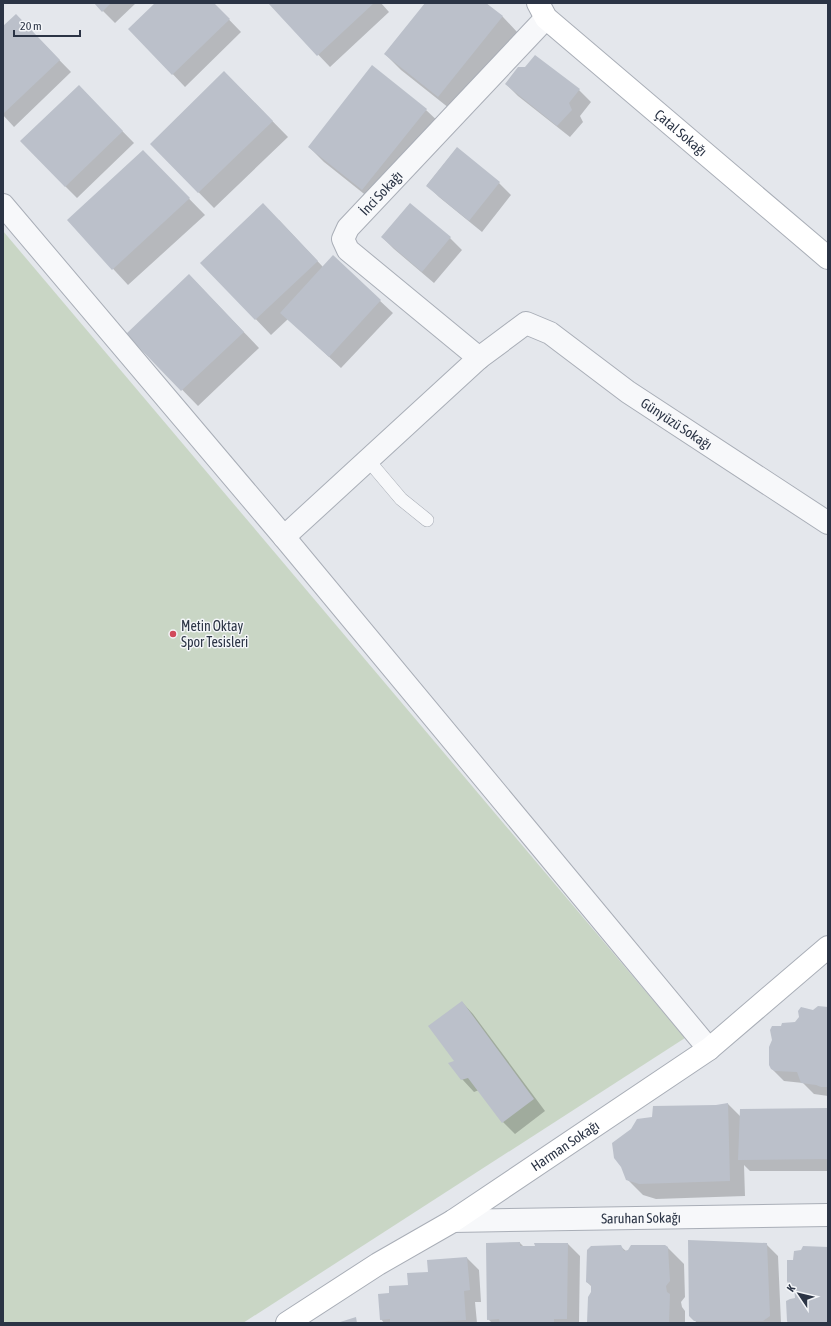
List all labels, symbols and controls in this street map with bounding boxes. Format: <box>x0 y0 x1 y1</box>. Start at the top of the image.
scale bar <box>14 12 80 38</box>
text: 20 m <box>20 19 42 33</box>
street label: Çatal Sokağı <box>651 106 710 159</box>
street label: İnci Sokağı <box>356 167 406 219</box>
street label: Günyüzü Sokağı <box>638 395 715 453</box>
place label: Metin Oktay Spor Tesisleri <box>181 618 248 650</box>
marker: Metin Oktay Spor Tesisleri <box>168 629 178 639</box>
street label: Harman Sokağı <box>528 1117 602 1174</box>
street label: Saruhan Sokağı <box>601 1209 681 1227</box>
north arrow <box>779 1274 819 1314</box>
text: K <box>784 1282 798 1294</box>

